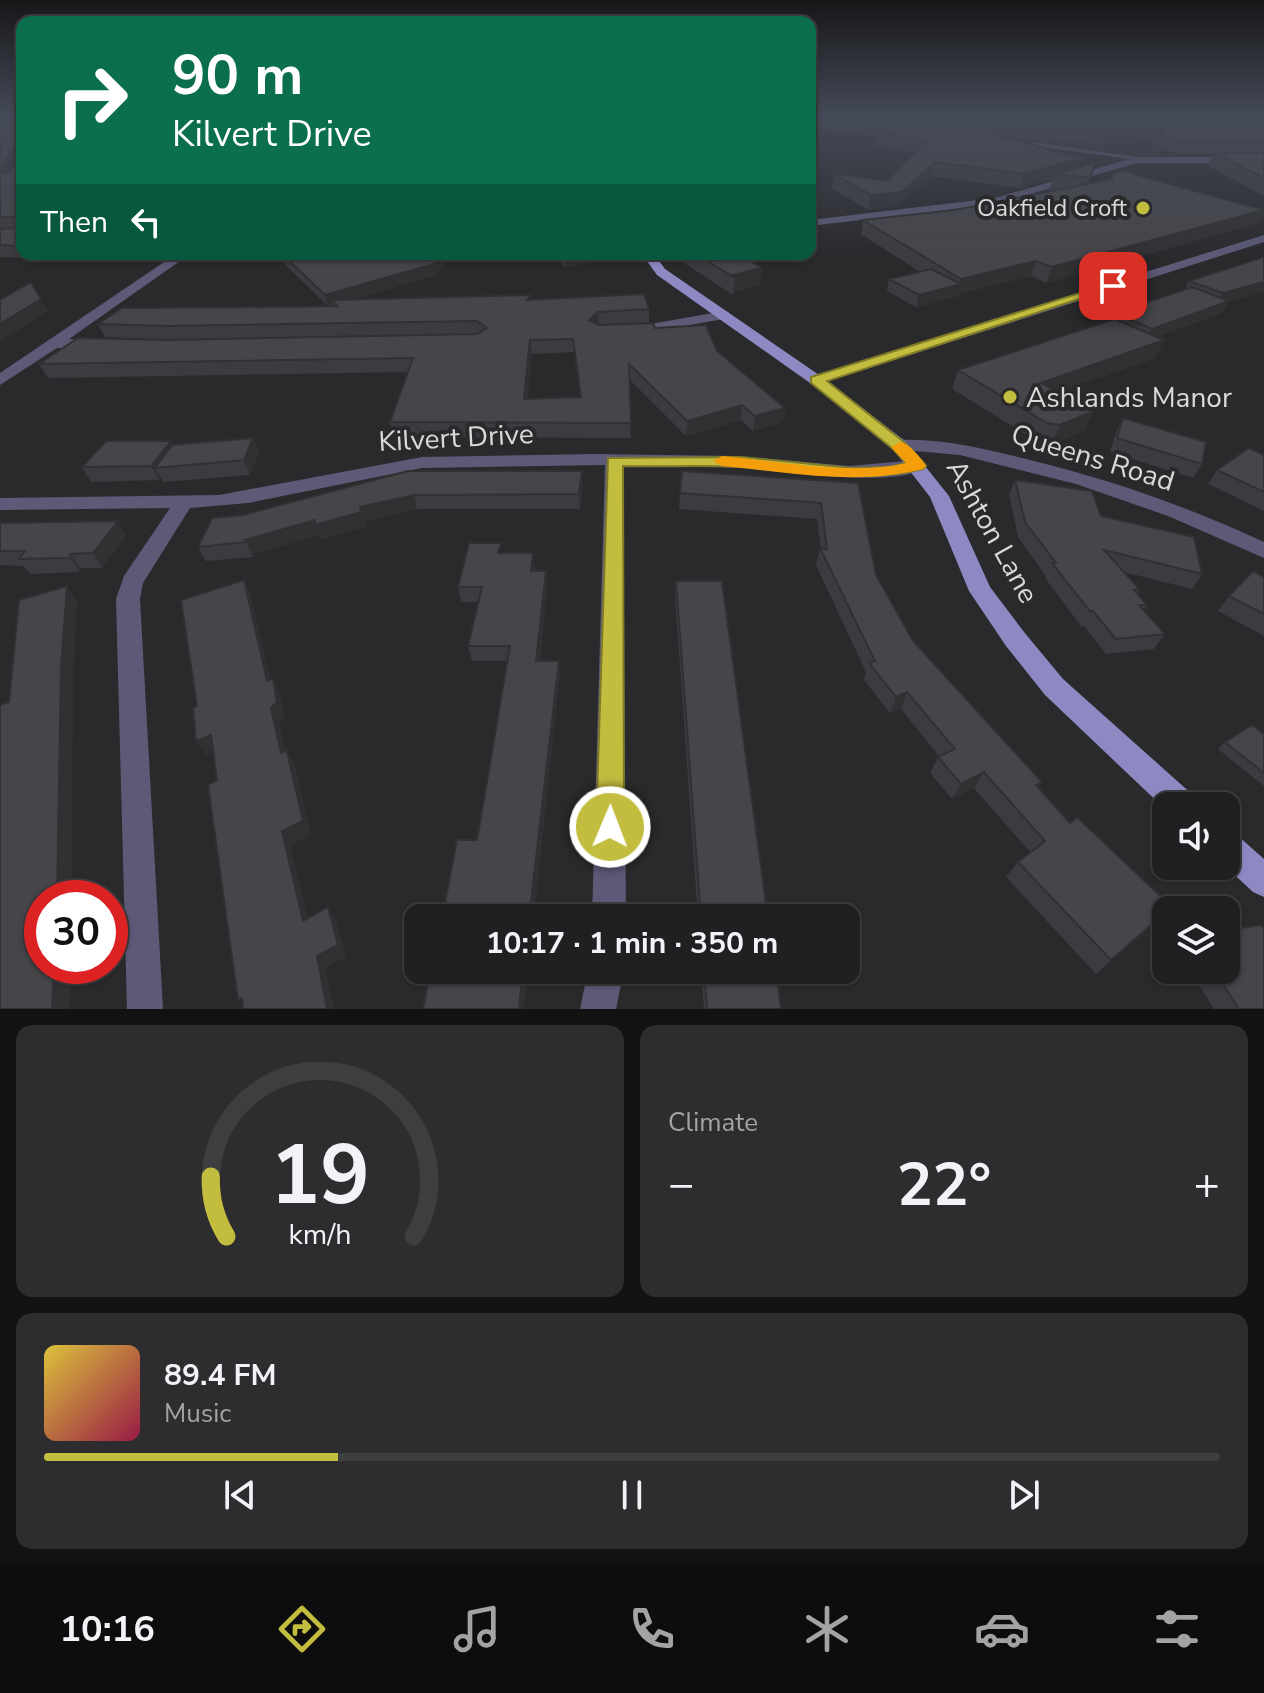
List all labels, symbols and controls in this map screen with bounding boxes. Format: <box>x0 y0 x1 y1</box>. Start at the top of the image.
text: 90 m <box>172 37 303 114</box>
icon: right <box>40 48 144 152</box>
text: Kilvert Drive <box>172 110 372 159</box>
place label: Oakfield Croft <box>977 192 1128 224</box>
marker: Oakfield Croft <box>1134 199 1152 217</box>
icon: left <box>124 200 168 244</box>
text: Then <box>40 202 108 243</box>
pin <box>1079 252 1147 320</box>
icon: arrive <box>1091 264 1135 308</box>
place label: Ashlands Manor <box>1026 379 1232 417</box>
marker: Ashlands Manor <box>1001 388 1019 406</box>
street label: Kilvert Drive <box>378 415 535 461</box>
street label: Queens Road <box>1006 415 1179 501</box>
street label: Ashton Lane <box>937 453 1047 610</box>
position arrow <box>568 785 652 869</box>
map controls <box>1152 792 1240 984</box>
button: sound <box>1152 792 1240 880</box>
speed limit sign: 30 <box>24 880 128 984</box>
button: layers <box>1152 896 1240 984</box>
text: 10:17 · 1 min · 350 m <box>486 923 778 964</box>
text: Climate <box>668 1105 758 1140</box>
text: 19 <box>270 1119 370 1232</box>
text: 22° <box>897 1144 991 1226</box>
text: − <box>668 1155 694 1215</box>
text: + <box>1194 1155 1220 1215</box>
text: km/h <box>289 1215 351 1254</box>
text: 89.4 FM <box>164 1355 276 1396</box>
text: Music <box>164 1396 231 1431</box>
icon: previous <box>218 1473 262 1517</box>
icon: pause <box>610 1473 654 1517</box>
icon: next <box>1002 1473 1046 1517</box>
icon: directions <box>274 1601 330 1657</box>
icon: music <box>449 1601 505 1657</box>
icon: phone <box>624 1601 680 1657</box>
icon: climate <box>799 1601 855 1657</box>
icon: car <box>974 1601 1030 1657</box>
icon: filters <box>1149 1601 1205 1657</box>
text: 10:16 <box>59 1605 155 1654</box>

